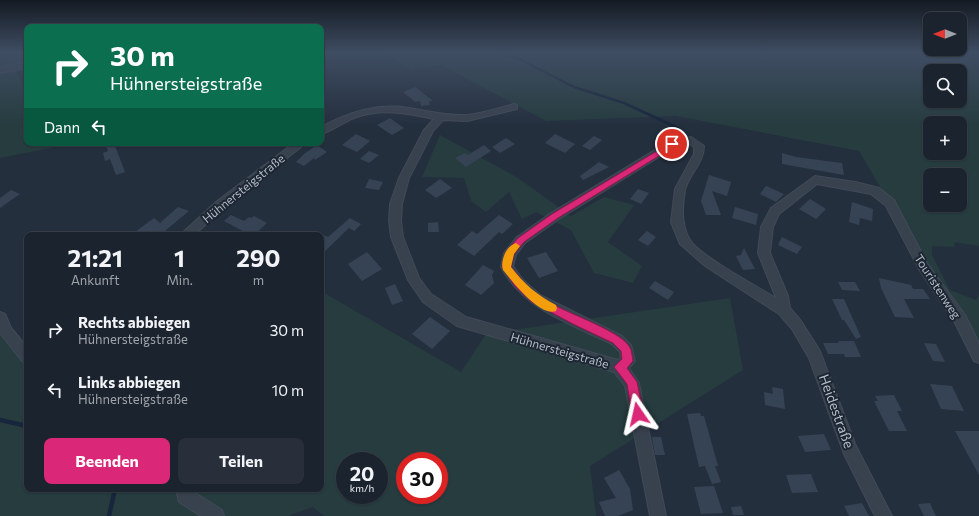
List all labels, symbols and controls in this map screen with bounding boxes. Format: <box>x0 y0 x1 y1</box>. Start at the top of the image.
north arrow <box>923 12 967 56</box>
map controls <box>923 12 967 212</box>
text: 30 m <box>110 38 175 72</box>
icon: right <box>44 40 96 92</box>
button: search <box>923 64 967 108</box>
text: Hühnersteigstraße <box>110 72 262 94</box>
icon: left <box>88 116 110 138</box>
button: + <box>923 116 967 160</box>
text: Dann <box>44 118 80 136</box>
pin <box>655 127 689 161</box>
icon: arrive <box>661 133 683 155</box>
street label: Hühnersteigstraße <box>199 151 287 225</box>
button: − <box>923 168 967 212</box>
text: 21:21 <box>68 243 123 272</box>
text: 1 <box>174 243 185 272</box>
text: 290 <box>236 243 280 272</box>
street label: Touristenweg <box>912 251 964 321</box>
text: Ankunft <box>71 272 120 288</box>
text: Min. <box>166 272 193 288</box>
text: m <box>253 272 264 288</box>
text: Rechts abbiegen <box>78 313 190 331</box>
icon: right <box>44 319 66 341</box>
text: 30 m <box>270 321 304 339</box>
street label: Hühnersteigstraße <box>509 329 611 371</box>
text: Hühnersteigstraße <box>78 331 188 347</box>
street label: Heidestraße <box>816 372 858 450</box>
text: Links abbiegen <box>78 373 180 391</box>
icon: left <box>44 379 66 401</box>
text: 10 m <box>272 381 304 399</box>
text: Hühnersteigstraße <box>78 391 188 407</box>
position arrow <box>617 393 659 435</box>
button: Beenden <box>44 438 170 484</box>
button: Teilen <box>178 438 304 484</box>
speed limit sign: 30 <box>396 452 448 504</box>
text: 20 <box>350 461 374 485</box>
text: km/h <box>350 482 374 494</box>

